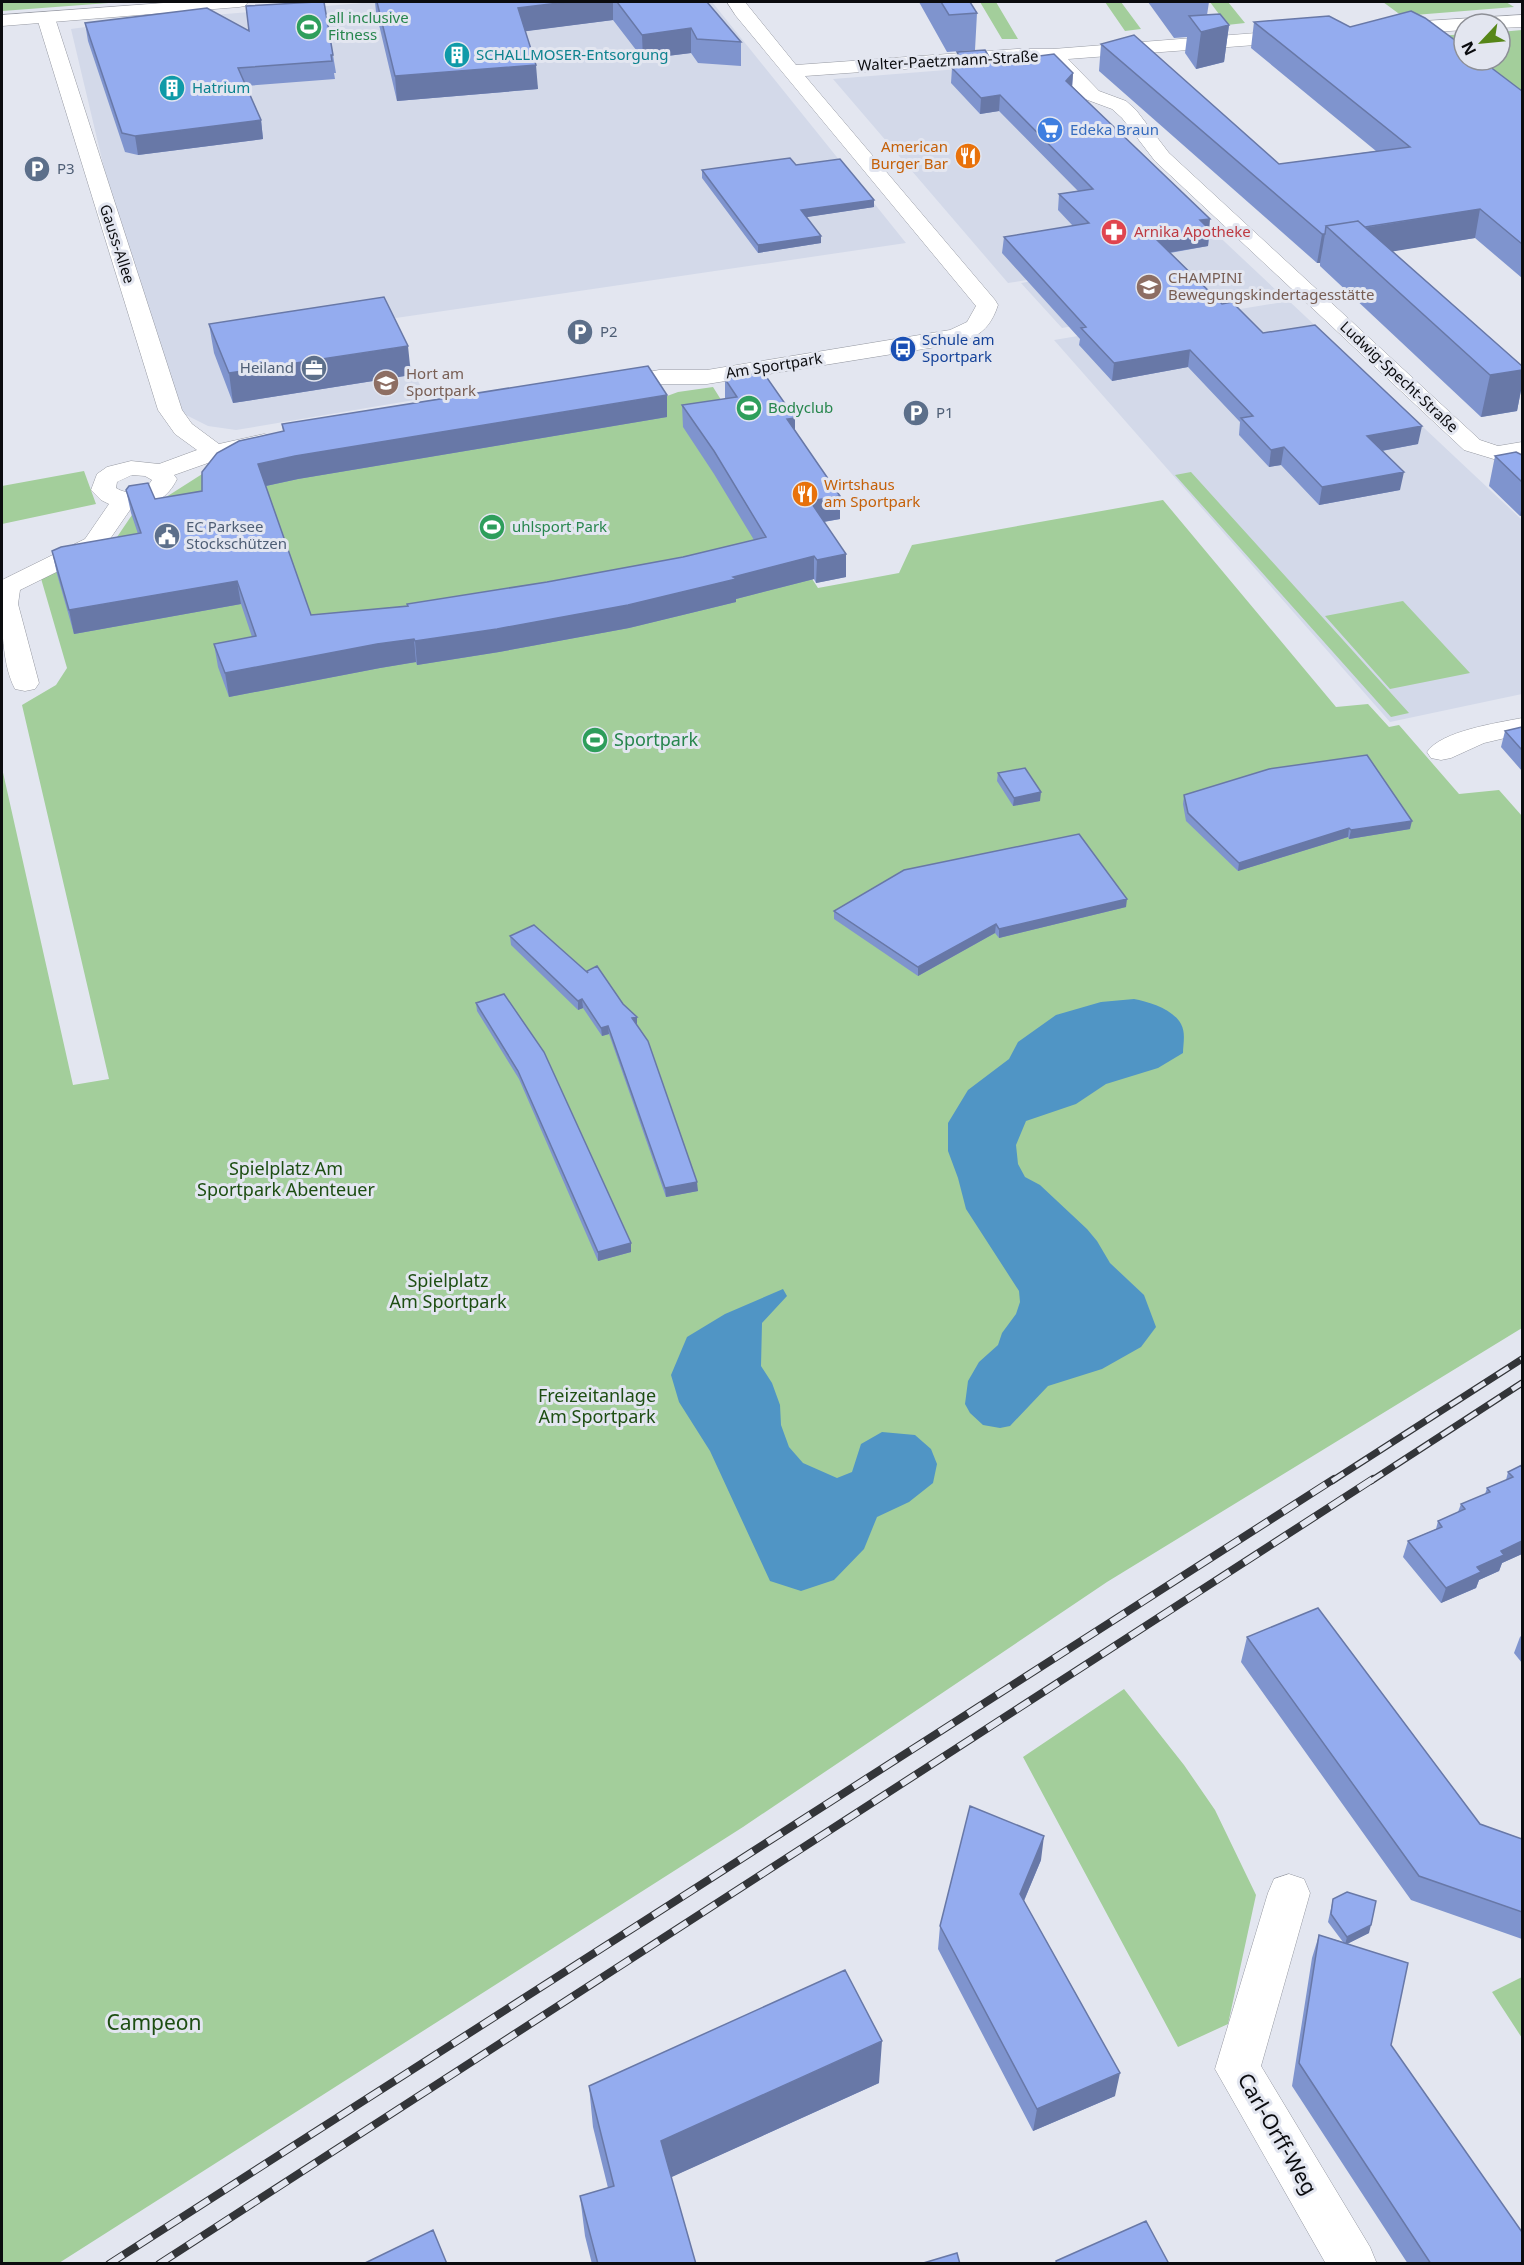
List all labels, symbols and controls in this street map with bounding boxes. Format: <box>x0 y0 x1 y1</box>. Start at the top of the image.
place label: all inclusive Fitness <box>328 7 409 44</box>
sports icon: all inclusive Fitness <box>294 12 324 42</box>
north arrow <box>1452 12 1512 72</box>
text: N <box>1456 38 1481 59</box>
building icon: SCHALLMOSER-Entsorgung <box>442 40 472 70</box>
place label: SCHALLMOSER-Entsorgung <box>476 44 669 64</box>
street label: Walter-Paetzmann-Straße <box>857 45 1039 75</box>
building icon: Hatrium <box>157 73 187 103</box>
place label: Hatrium <box>192 77 250 97</box>
supermarket icon: Edeka Braun <box>1035 115 1065 145</box>
place label: Edeka Braun <box>1070 119 1159 139</box>
place label: American Burger Bar <box>871 136 948 173</box>
restaurant icon: American Burger Bar <box>953 141 983 171</box>
parking icon: P3 <box>22 154 52 184</box>
place label: P3 <box>57 158 75 178</box>
street label: Gauss-Allee <box>96 202 140 286</box>
pharmacy icon: Arnika Apotheke <box>1099 217 1129 247</box>
place label: Arnika Apotheke <box>1134 221 1251 241</box>
place label: CHAMPINI Bewegungskindertagesstätte <box>1168 267 1374 304</box>
school or university icon: CHAMPINI Bewegungskindertagesstätte <box>1134 272 1164 302</box>
street label: Ludwig-Specht-Straße <box>1336 316 1463 436</box>
parking icon: P2 <box>565 317 595 347</box>
place label: P2 <box>600 321 618 341</box>
place label: Schule am Sportpark <box>922 329 995 366</box>
bus stop icon: Schule am Sportpark <box>888 334 918 364</box>
street label: Am Sportpark <box>724 348 824 383</box>
office icon: Heiland <box>299 353 329 383</box>
place label: Heiland <box>240 357 294 377</box>
place label: Hort am Sportpark <box>406 363 476 400</box>
school or university icon: Hort am Sportpark <box>371 368 401 398</box>
sports icon: Bodyclub <box>734 393 764 423</box>
place label: Bodyclub <box>768 397 833 417</box>
parking icon: P1 <box>901 398 931 428</box>
place label: P1 <box>936 402 954 422</box>
place label: Wirtshaus am Sportpark <box>824 474 920 511</box>
restaurant icon: Wirtshaus am Sportpark <box>790 479 820 509</box>
sports icon: uhlsport Park <box>477 512 507 542</box>
place label: EC Parksee Stockschützen <box>186 516 287 553</box>
place label: uhlsport Park <box>512 516 607 536</box>
public building icon: EC Parksee Stockschützen <box>152 521 182 551</box>
sports icon: Sportpark <box>580 725 610 755</box>
place label: Sportpark <box>614 727 698 751</box>
park label: Spielplatz Am Sportpark Abenteuer <box>197 1156 376 1201</box>
park label: Spielplatz Am Sportpark <box>390 1268 507 1313</box>
park label: Freizeitanlage Am Sportpark <box>538 1383 656 1428</box>
park label: Campeon <box>106 2008 202 2036</box>
street label: Carl-Orff-Weg <box>1232 2068 1324 2199</box>

